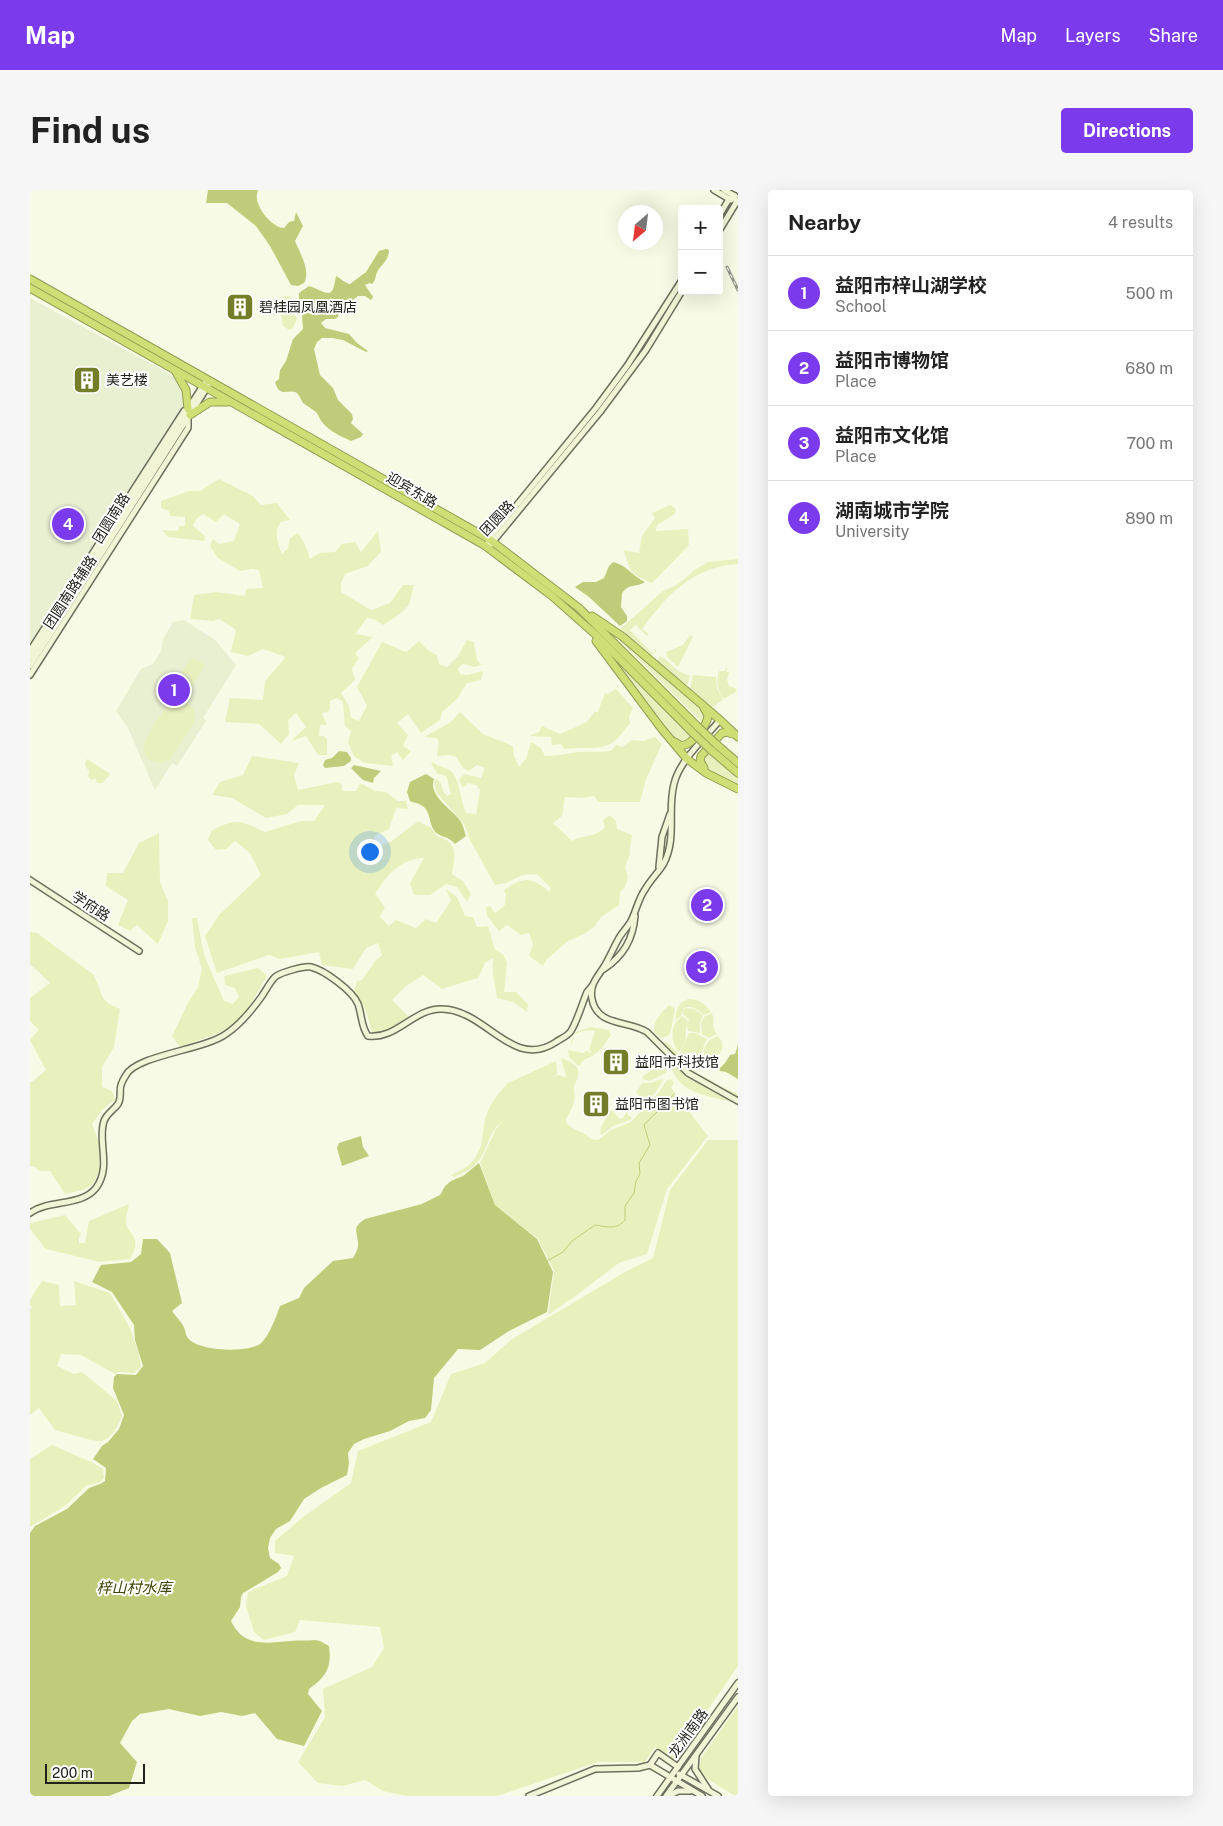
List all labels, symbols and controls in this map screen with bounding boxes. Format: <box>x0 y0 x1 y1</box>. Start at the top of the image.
text: Map <box>25 21 75 49</box>
text: Map <box>1001 25 1037 46</box>
text: Layers <box>1065 25 1121 46</box>
text: Share <box>1149 25 1198 46</box>
button: Directions <box>1061 108 1193 153</box>
text: Find us <box>30 110 150 151</box>
north arrow <box>618 205 663 250</box>
map controls <box>678 205 723 295</box>
button: + <box>678 205 723 250</box>
text: Nearby <box>788 210 861 235</box>
text: 4 results <box>1108 213 1173 232</box>
button: − <box>678 250 723 295</box>
text: 益阳市梓山湖学校 <box>835 274 987 296</box>
text: 1 <box>801 284 807 303</box>
text: 500 m <box>1126 284 1173 303</box>
building icon: 碧桂园凤凰酒店 <box>225 292 255 322</box>
text: School <box>835 297 886 316</box>
place label: 碧桂园凤凰酒店 <box>259 299 357 315</box>
text: 益阳市博物馆 <box>835 349 949 371</box>
text: 2 <box>799 359 809 378</box>
text: 680 m <box>1125 359 1173 378</box>
building icon: 美艺楼 <box>72 365 102 395</box>
place label: 美艺楼 <box>106 372 148 388</box>
text: Place <box>835 372 877 391</box>
text: 益阳市文化馆 <box>835 424 949 446</box>
text: 3 <box>799 434 809 453</box>
text: 700 m <box>1127 434 1173 453</box>
text: Place <box>835 447 877 466</box>
street label: 迎宾东路 <box>384 469 440 511</box>
street label: 团圆南路 <box>89 490 133 546</box>
street label: 团圆路 <box>477 497 517 539</box>
text: 湖南城市学院 <box>835 499 949 521</box>
pin: 4 <box>52 505 84 543</box>
text: 4 <box>799 509 809 528</box>
text: 890 m <box>1125 509 1173 528</box>
text: University <box>835 522 909 541</box>
street label: 团圆南路辅路 <box>40 552 100 632</box>
pin: 1 <box>158 671 190 709</box>
your location <box>357 839 383 865</box>
pin: 2 <box>691 886 723 924</box>
street label: 学府路 <box>69 888 113 924</box>
pin: 3 <box>686 948 718 986</box>
building icon: 益阳市科技馆 <box>601 1047 631 1077</box>
place label: 益阳市科技馆 <box>635 1054 719 1070</box>
building icon: 益阳市图书馆 <box>581 1089 611 1119</box>
place label: 益阳市图书馆 <box>615 1096 699 1112</box>
water label: 梓山村水库 <box>96 1579 174 1596</box>
street label: 龙洲南路 <box>665 1706 711 1760</box>
scale bar <box>45 1761 145 1784</box>
text: 200 m <box>52 1765 93 1781</box>

